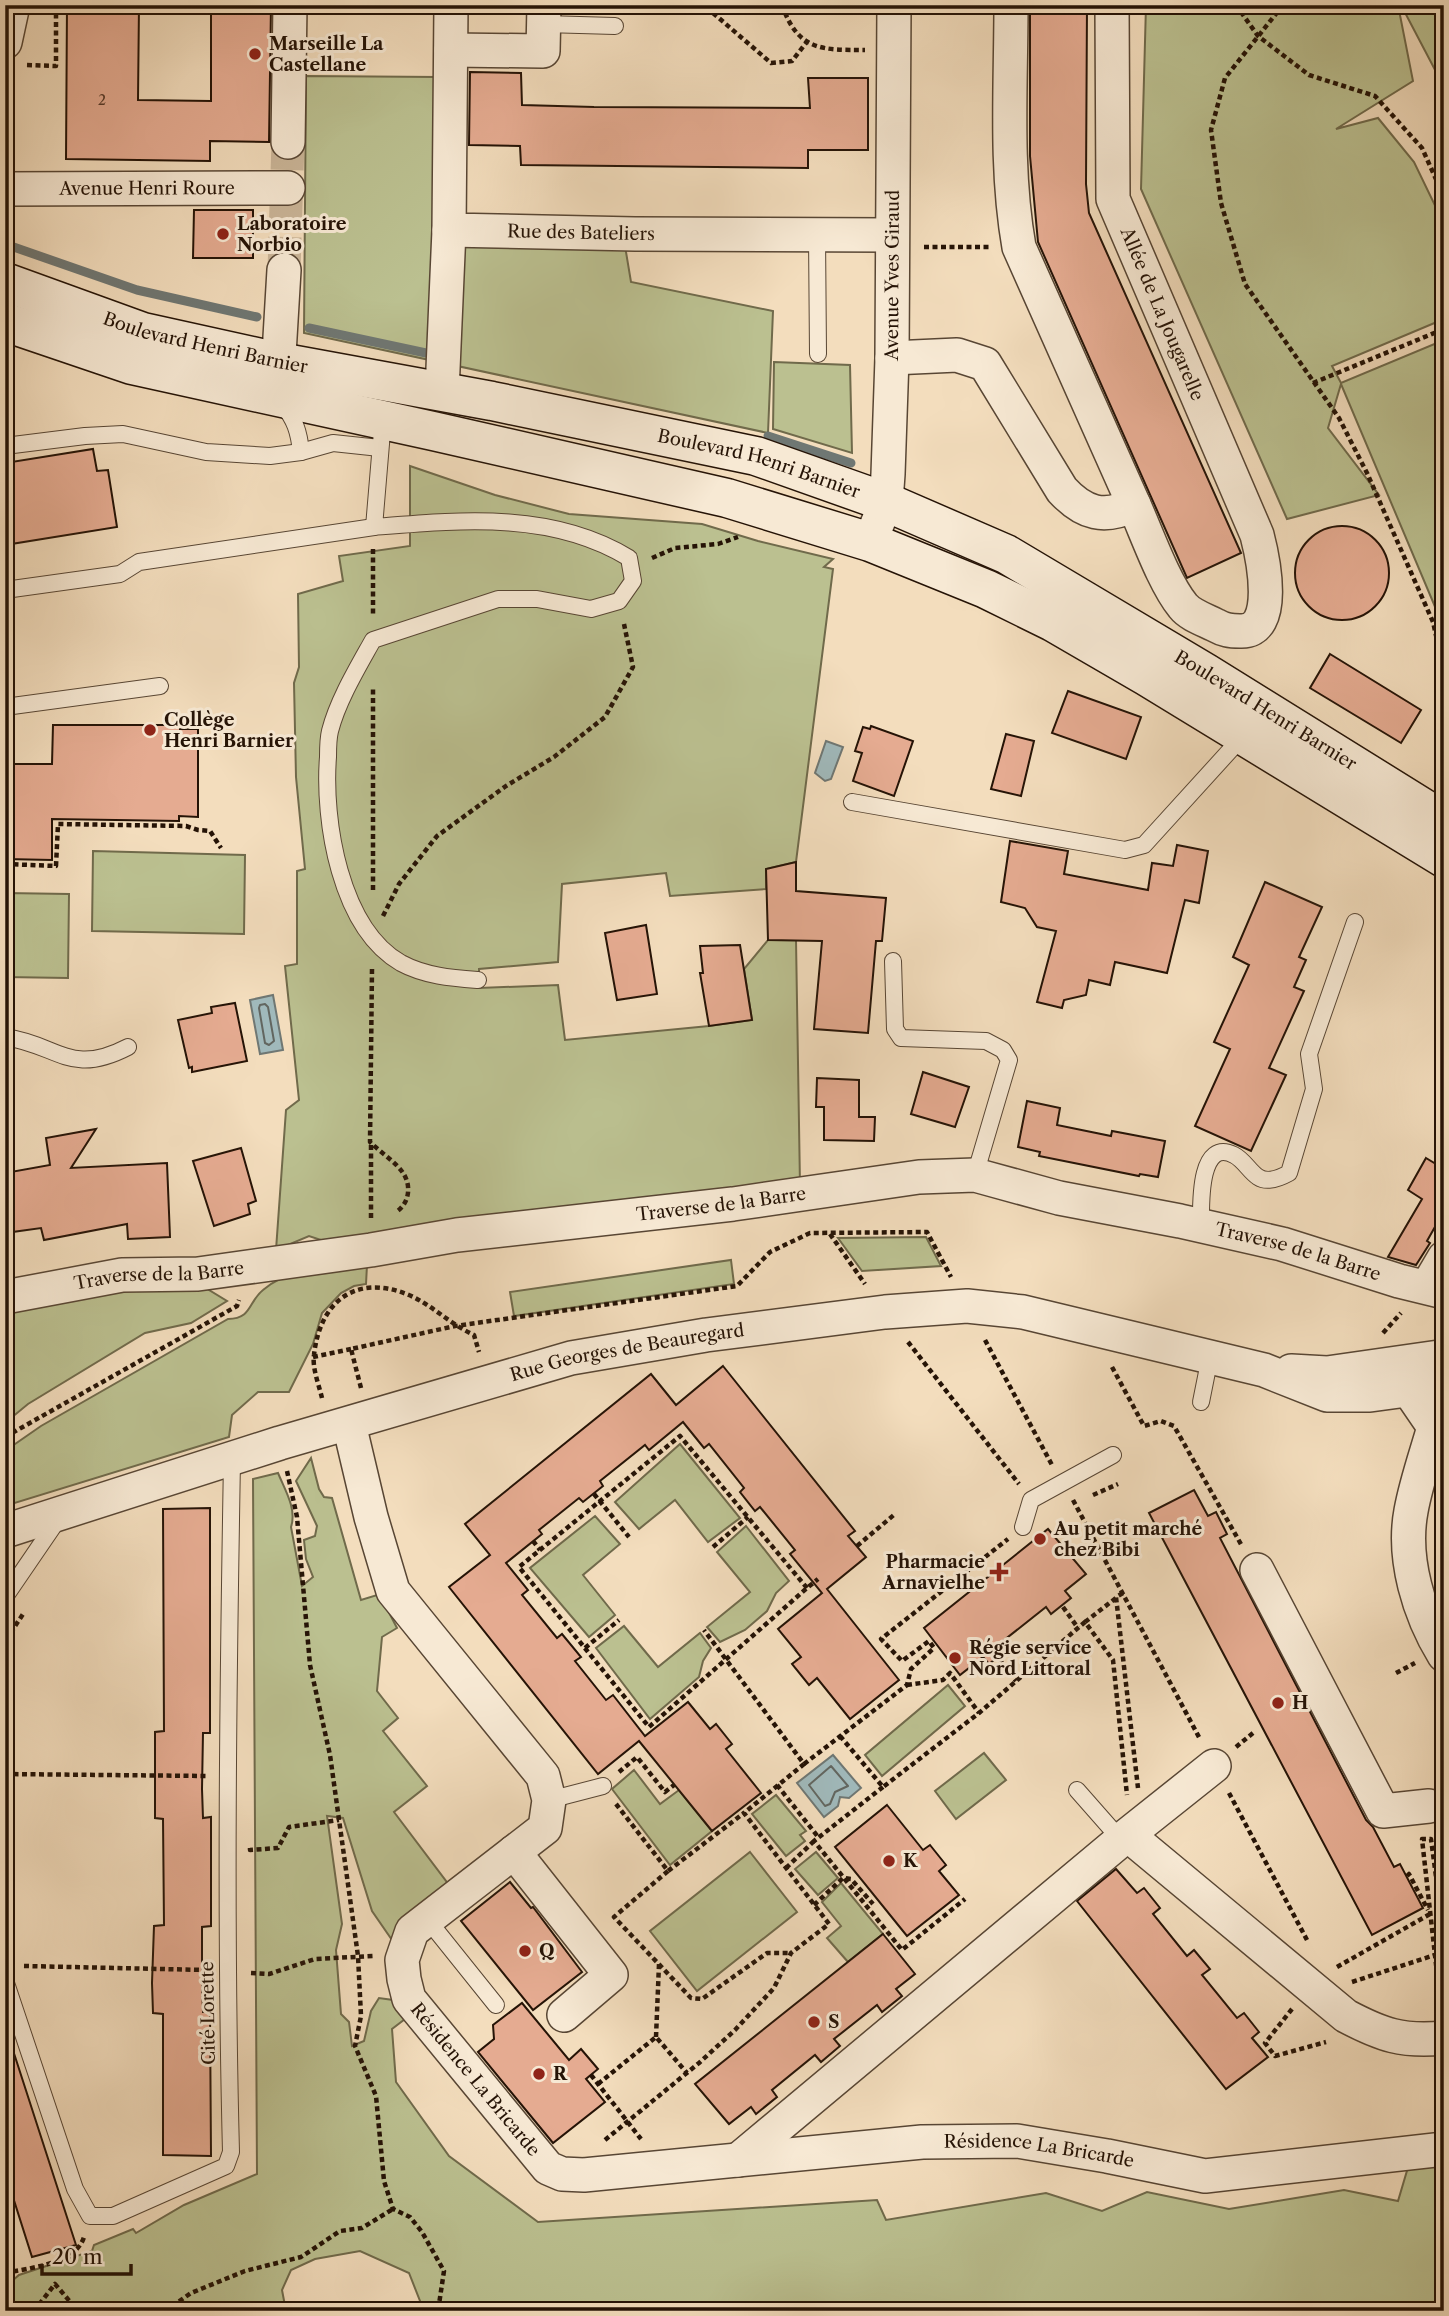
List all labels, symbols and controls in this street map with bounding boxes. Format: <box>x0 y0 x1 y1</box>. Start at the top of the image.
place label: Marseille La Castellane <box>269 33 384 76</box>
marker: Marseille La Castellane <box>247 46 263 62</box>
house number: 2 <box>98 91 106 109</box>
street label: Avenue Henri Roure <box>58 177 235 200</box>
street label: Avenue Yves Giraud <box>881 190 904 362</box>
place label: Laboratoire Norbio <box>237 213 347 256</box>
street label: Rue des Bateliers <box>507 220 655 245</box>
street label: Allée de La Jougarelle <box>1115 223 1208 404</box>
marker: Laboratoire Norbio <box>215 226 231 242</box>
street label: Boulevard Henri Barnier <box>100 307 310 378</box>
street label: Boulevard Henri Barnier <box>656 425 864 503</box>
street label: Boulevard Henri Barnier <box>1171 646 1361 775</box>
place label: Collège Henri Barnier <box>164 709 294 752</box>
marker: Collège Henri Barnier <box>142 722 158 738</box>
street label: Traverse de la Barre <box>635 1183 808 1226</box>
street label: Traverse de la Barre <box>1213 1218 1383 1286</box>
street label: Traverse de la Barre <box>72 1257 246 1295</box>
street label: Rue Georges de Beauregard <box>507 1319 745 1386</box>
place label: Au petit marché chez Bibi <box>1053 1518 1203 1561</box>
marker: Au petit marché chez Bibi <box>1032 1531 1048 1547</box>
place label: Pharmacie Arnavielhe <box>881 1551 985 1594</box>
marker: Pharmacie Arnavielhe <box>991 1564 1007 1580</box>
place label: Régie service Nord Littoral <box>969 1637 1092 1680</box>
marker: Régie service Nord Littoral <box>947 1650 963 1666</box>
place label: H <box>1292 1692 1308 1714</box>
marker: H <box>1270 1695 1286 1711</box>
place label: K <box>903 1850 918 1872</box>
marker: K <box>881 1853 897 1869</box>
place label: Q <box>539 1940 555 1962</box>
marker: Q <box>517 1943 533 1959</box>
street label: Cité Lorette <box>196 1961 220 2065</box>
street label: Résidence La Bricarde <box>406 1998 545 2161</box>
place label: S <box>828 2011 840 2033</box>
marker: S <box>806 2014 822 2030</box>
place label: R <box>553 2063 568 2085</box>
marker: R <box>531 2066 547 2082</box>
street label: Résidence La Bricarde <box>944 2129 1136 2172</box>
scale bar <box>42 2232 131 2276</box>
text: 20 m <box>52 2244 103 2269</box>

